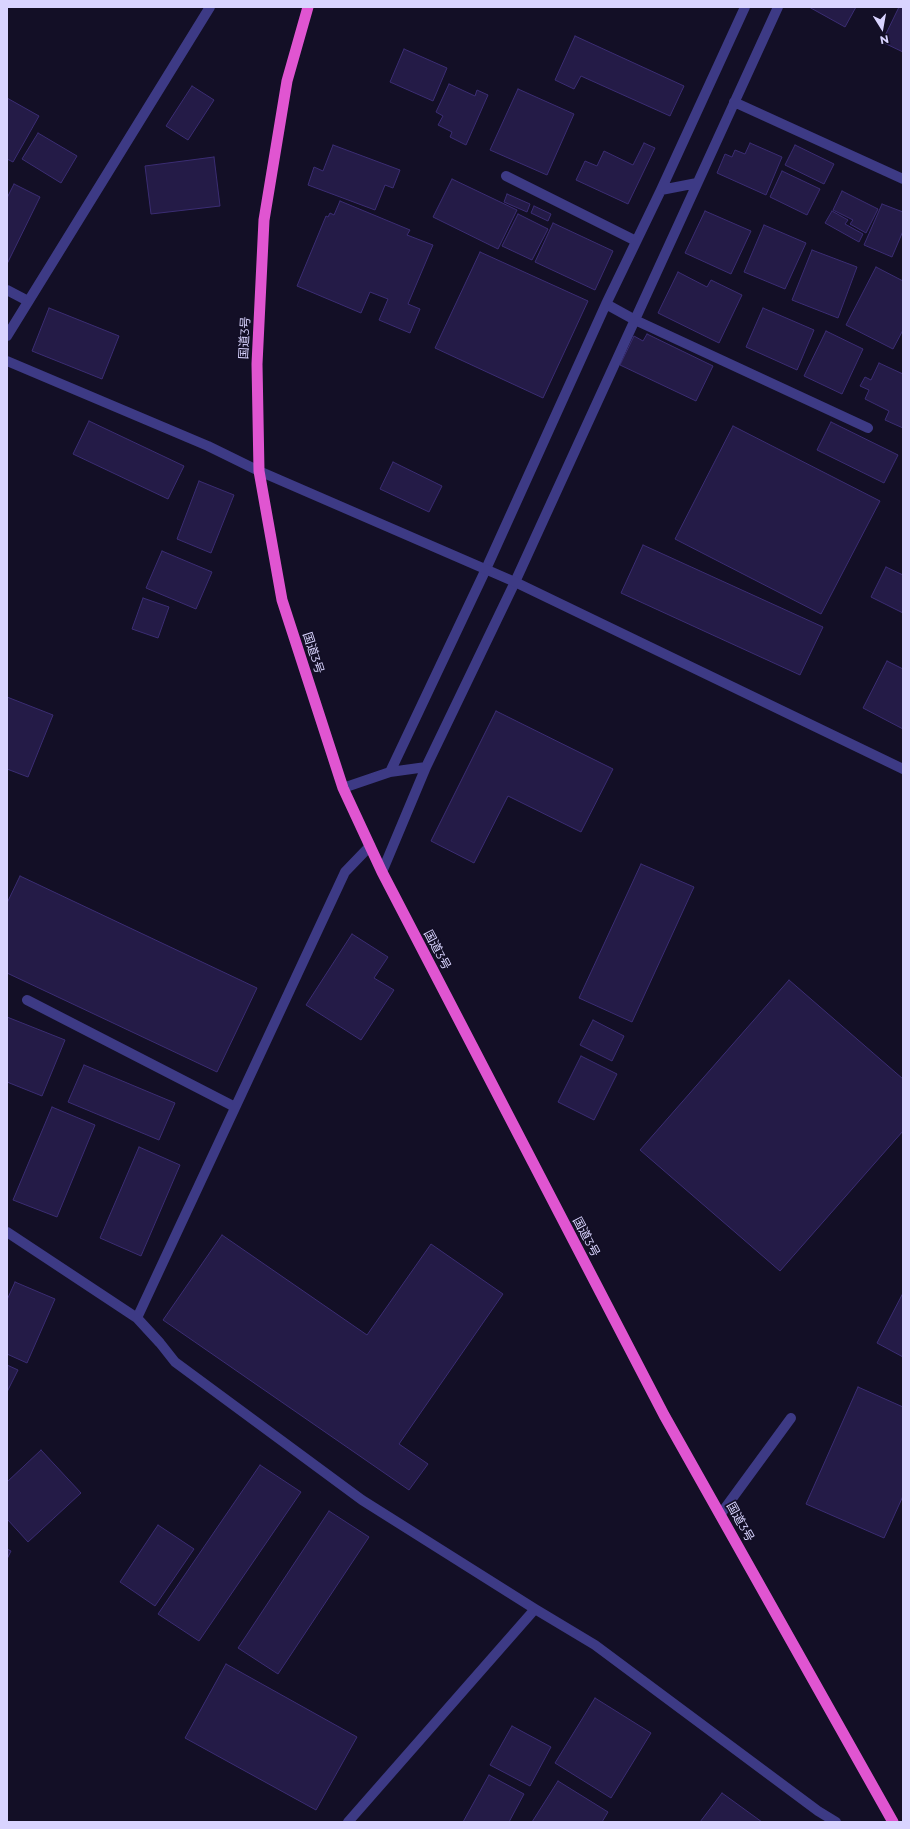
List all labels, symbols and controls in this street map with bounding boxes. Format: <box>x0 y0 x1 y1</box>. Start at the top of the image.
north arrow <box>862 8 902 48</box>
text: N <box>879 32 890 47</box>
street label: 国道3号 <box>237 316 253 360</box>
street label: 国道3号 <box>300 630 326 676</box>
street label: 国道3号 <box>421 928 453 972</box>
street label: 国道3号 <box>570 1215 602 1259</box>
street label: 国道3号 <box>723 1500 757 1544</box>

